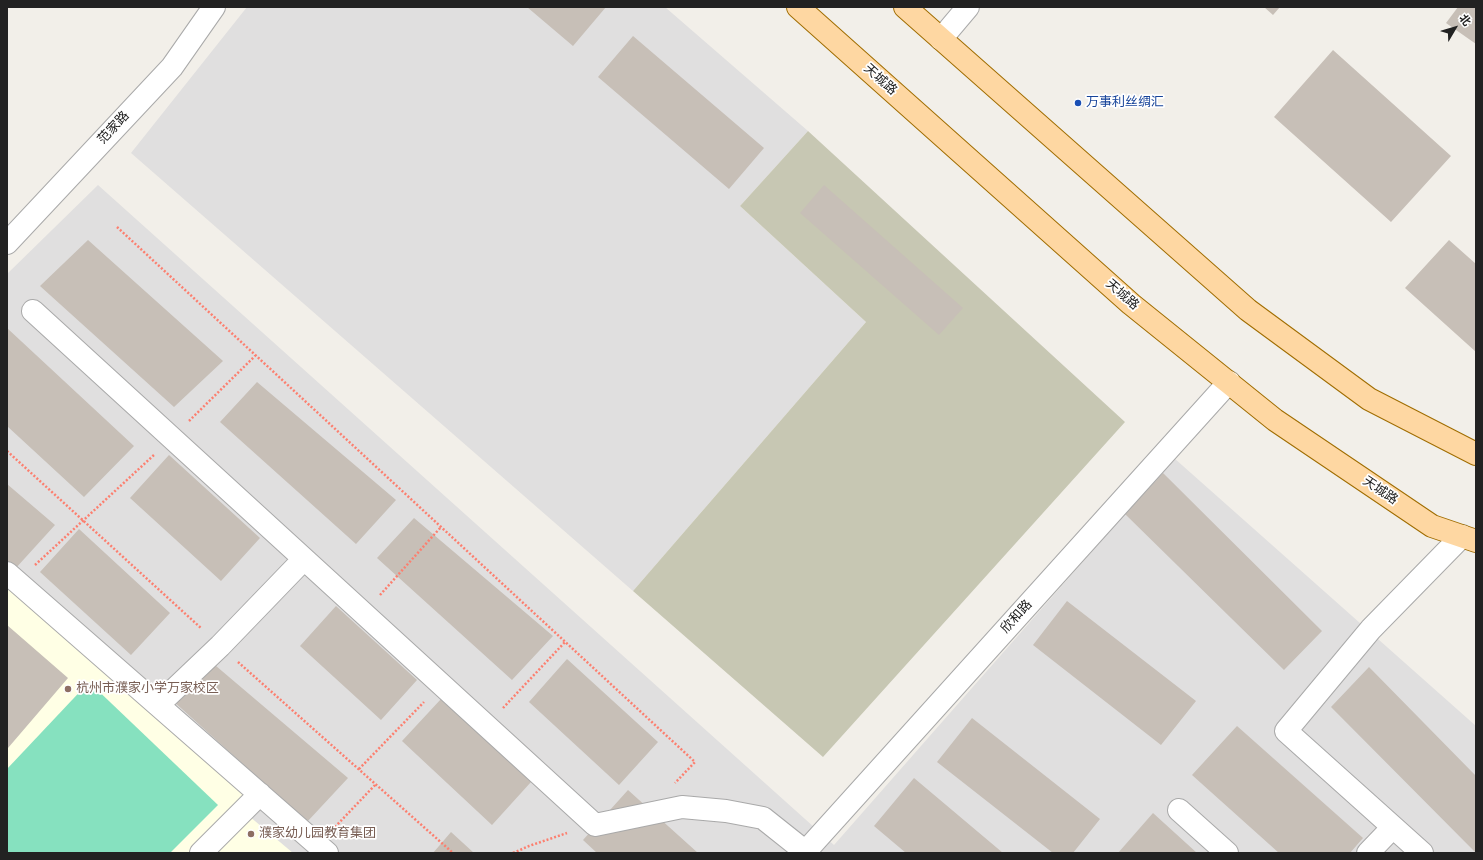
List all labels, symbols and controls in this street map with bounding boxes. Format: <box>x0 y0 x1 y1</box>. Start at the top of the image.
north arrow <box>1435 8 1475 48</box>
text: 北 <box>1456 12 1473 29</box>
street label: 天城路 <box>860 61 900 99</box>
place label: 万事利丝绸汇 <box>1086 95 1164 111</box>
marker: 万事利丝绸汇 <box>1073 98 1083 108</box>
street label: 范家路 <box>95 108 133 148</box>
street label: 天城路 <box>1102 276 1142 314</box>
street label: 天城路 <box>1359 474 1401 508</box>
street label: 欣和路 <box>998 597 1036 637</box>
place label: 杭州市濮家小学万家校区 <box>76 681 219 697</box>
marker: 杭州市濮家小学万家校区 <box>63 684 73 694</box>
place label: 濮家幼儿园教育集团 <box>259 826 376 842</box>
marker: 濮家幼儿园教育集团 <box>246 829 256 839</box>

